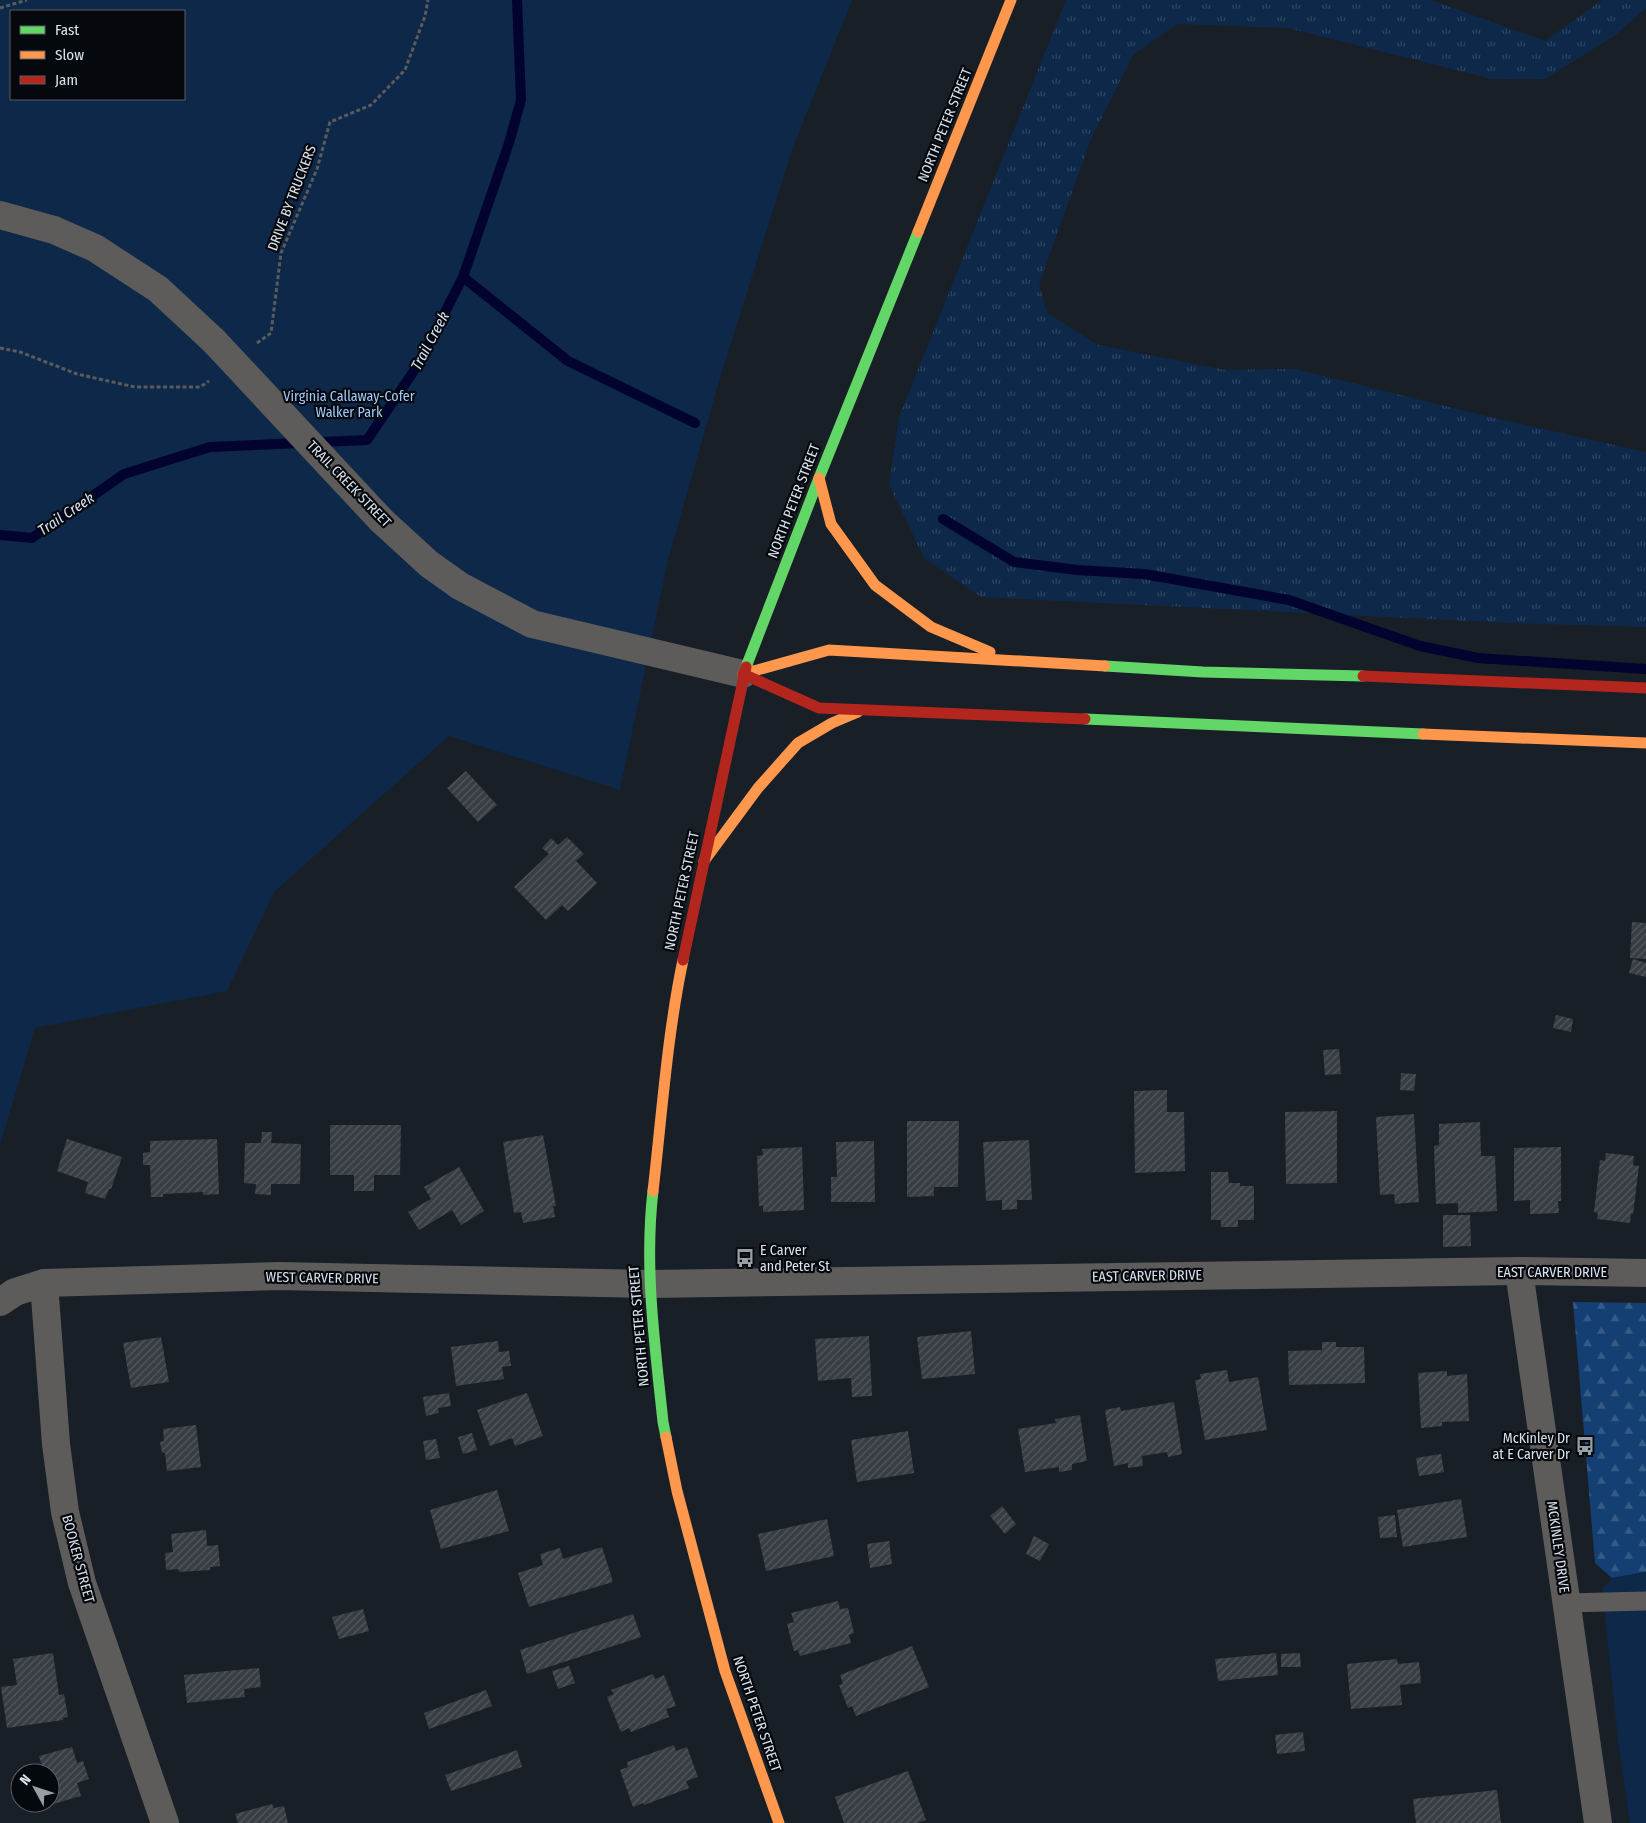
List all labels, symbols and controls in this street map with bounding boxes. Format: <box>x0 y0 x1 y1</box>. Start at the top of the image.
legend <box>10 10 185 100</box>
text: Fast <box>55 21 79 39</box>
text: Slow <box>55 46 84 64</box>
street label: NORTH PETER STREET <box>914 65 976 184</box>
text: Jam <box>55 71 78 89</box>
street label: DRIVE BY TRUCKERS <box>264 143 320 253</box>
water label: Trail Creek <box>407 308 453 373</box>
park label: Virginia Callaway-Cofer Walker Park <box>283 388 415 421</box>
street label: TRAIL CREEK STREET <box>303 437 395 531</box>
street label: NORTH PETER STREET <box>764 441 824 561</box>
water label: Trail Creek <box>34 488 98 539</box>
street label: NORTH PETER STREET <box>661 829 703 952</box>
place label: E Carver and Peter St <box>760 1242 830 1275</box>
bus stop icon: E Carver and Peter St <box>734 1247 756 1269</box>
street label: NORTH PETER STREET <box>625 1264 653 1387</box>
street label: EAST CARVER DRIVE <box>1497 1264 1607 1281</box>
street label: EAST CARVER DRIVE <box>1092 1267 1203 1285</box>
street label: WEST CARVER DRIVE <box>265 1269 379 1287</box>
place label: McKinley Dr at E Carver Dr <box>1492 1430 1570 1463</box>
bus stop icon: McKinley Dr at E Carver Dr <box>1574 1435 1596 1457</box>
street label: MCKINLEY DRIVE <box>1543 1500 1573 1594</box>
street label: BOOKER STREET <box>58 1513 98 1605</box>
street label: NORTH PETER STREET <box>729 1654 785 1775</box>
north arrow <box>10 1763 60 1813</box>
text: N <box>16 1771 35 1789</box>

